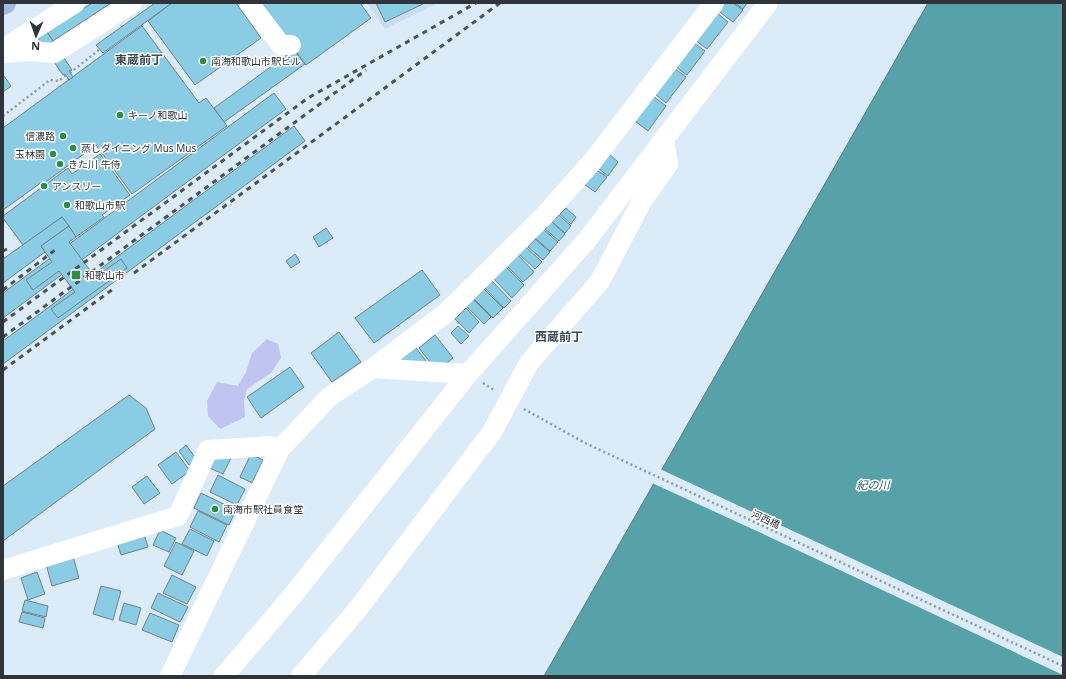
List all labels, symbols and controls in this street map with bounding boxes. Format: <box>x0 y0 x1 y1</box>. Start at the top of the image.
north arrow <box>16 16 56 56</box>
text: N <box>31 39 40 54</box>
district label: 東蔵前丁 <box>115 51 163 68</box>
place label: 南海和歌山市駅ビル <box>211 54 301 68</box>
marker: 南海和歌山市駅ビル <box>198 56 208 66</box>
place label: キーノ和歌山 <box>128 108 187 122</box>
marker: キーノ和歌山 <box>115 110 125 120</box>
place label: 信濃路 <box>25 129 55 143</box>
marker: 信濃路 <box>58 131 68 141</box>
place label: 蒸しダイニング Mus Mus <box>81 141 196 155</box>
marker: 蒸しダイニング Mus Mus <box>68 143 78 153</box>
place label: 玉林園 <box>15 147 45 161</box>
marker: 玉林園 <box>48 149 58 159</box>
place label: きた川 牛侍 <box>68 157 121 171</box>
marker: きた川 牛侍 <box>55 159 65 169</box>
place label: アンスリー <box>52 179 101 193</box>
marker: アンスリー <box>39 181 49 191</box>
place label: 和歌山市駅 <box>75 198 126 212</box>
marker: 和歌山市駅 <box>62 200 72 210</box>
place label: 和歌山市 <box>85 268 125 282</box>
marker: 和歌山市 <box>70 269 82 281</box>
district label: 西蔵前丁 <box>535 328 583 345</box>
water label: 紀の川 <box>857 477 890 492</box>
place label: 南海市駅社員食堂 <box>223 502 303 516</box>
marker: 南海市駅社員食堂 <box>210 504 220 514</box>
street label: 河西橋 <box>749 506 783 532</box>

